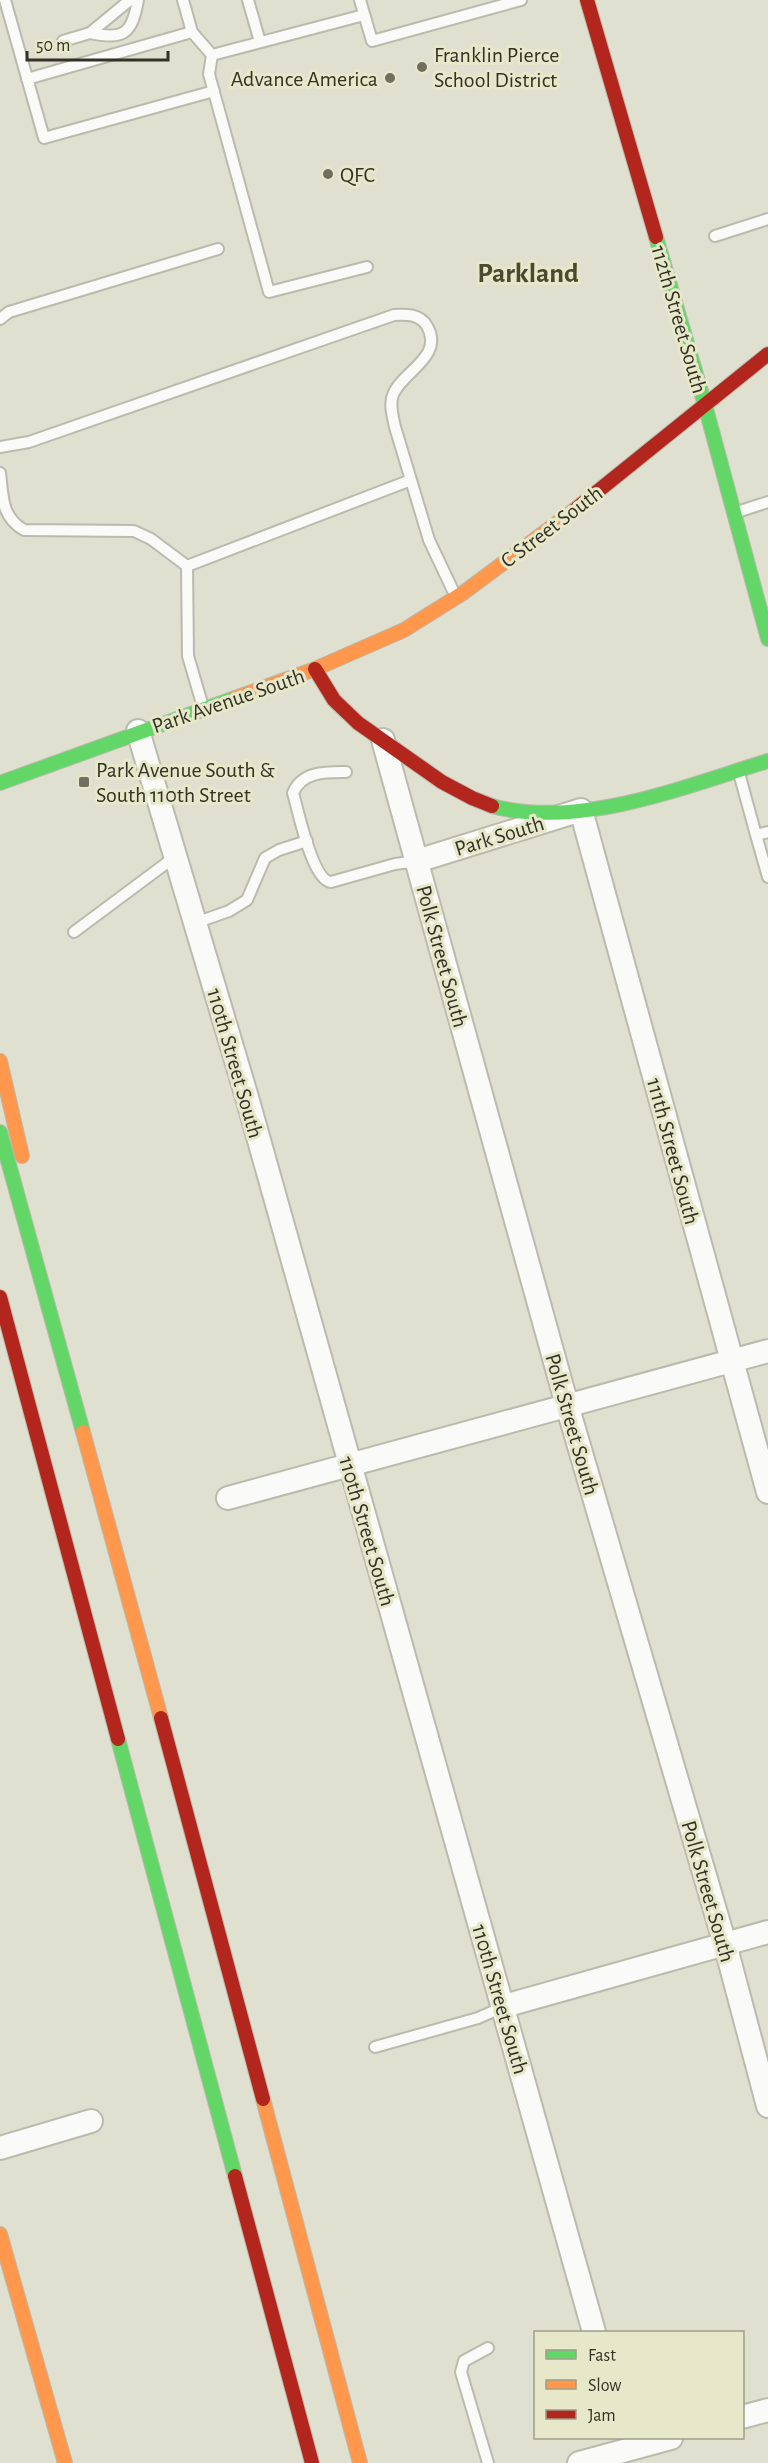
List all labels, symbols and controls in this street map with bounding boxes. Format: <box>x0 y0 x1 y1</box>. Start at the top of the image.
scale bar <box>27 24 168 62</box>
text: 50 m <box>36 37 70 55</box>
place label: Franklin Pierce School District <box>434 44 559 91</box>
marker: Franklin Pierce School District <box>415 60 429 74</box>
place label: Advance America <box>231 68 378 90</box>
marker: Advance America <box>383 71 397 85</box>
place label: QFC <box>340 164 375 186</box>
marker: QFC <box>321 167 335 181</box>
street label: 112th Street South <box>647 243 711 396</box>
district label: Parkland <box>477 260 579 288</box>
street label: C Street South <box>497 482 607 572</box>
street label: Park Avenue South <box>149 665 307 737</box>
place label: Park Avenue South & South 110th Street <box>96 759 275 806</box>
marker: Park Avenue South & South 110th Street <box>77 775 91 789</box>
street label: Park South <box>452 812 547 860</box>
street label: Polk Street South <box>412 883 472 1030</box>
street label: 110th Street South <box>203 986 267 1141</box>
street label: 111th Street South <box>643 1076 703 1227</box>
street label: Polk Street South <box>541 1351 603 1498</box>
street label: 110th Street South <box>335 1454 399 1609</box>
street label: Polk Street South <box>677 1818 739 1965</box>
street label: 110th Street South <box>468 1922 532 2077</box>
legend <box>534 2331 744 2439</box>
text: Fast <box>588 2347 616 2365</box>
text: Slow <box>588 2377 621 2395</box>
text: Jam <box>588 2407 616 2425</box>

